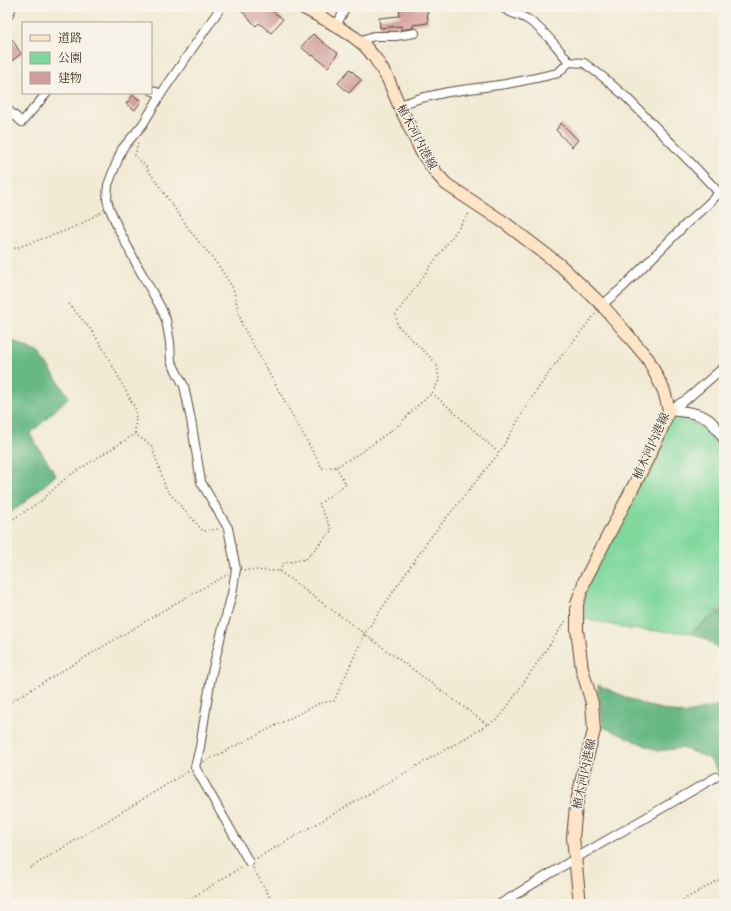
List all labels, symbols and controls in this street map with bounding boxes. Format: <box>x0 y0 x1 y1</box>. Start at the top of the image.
legend <box>22 22 152 94</box>
text: 道路 <box>58 31 82 46</box>
text: 公園 <box>58 51 82 66</box>
text: 建物 <box>58 71 82 86</box>
street label: 植木河内港線 <box>393 102 440 173</box>
street label: 植木河内港線 <box>630 410 673 482</box>
street label: 植木河内港線 <box>570 737 599 811</box>

